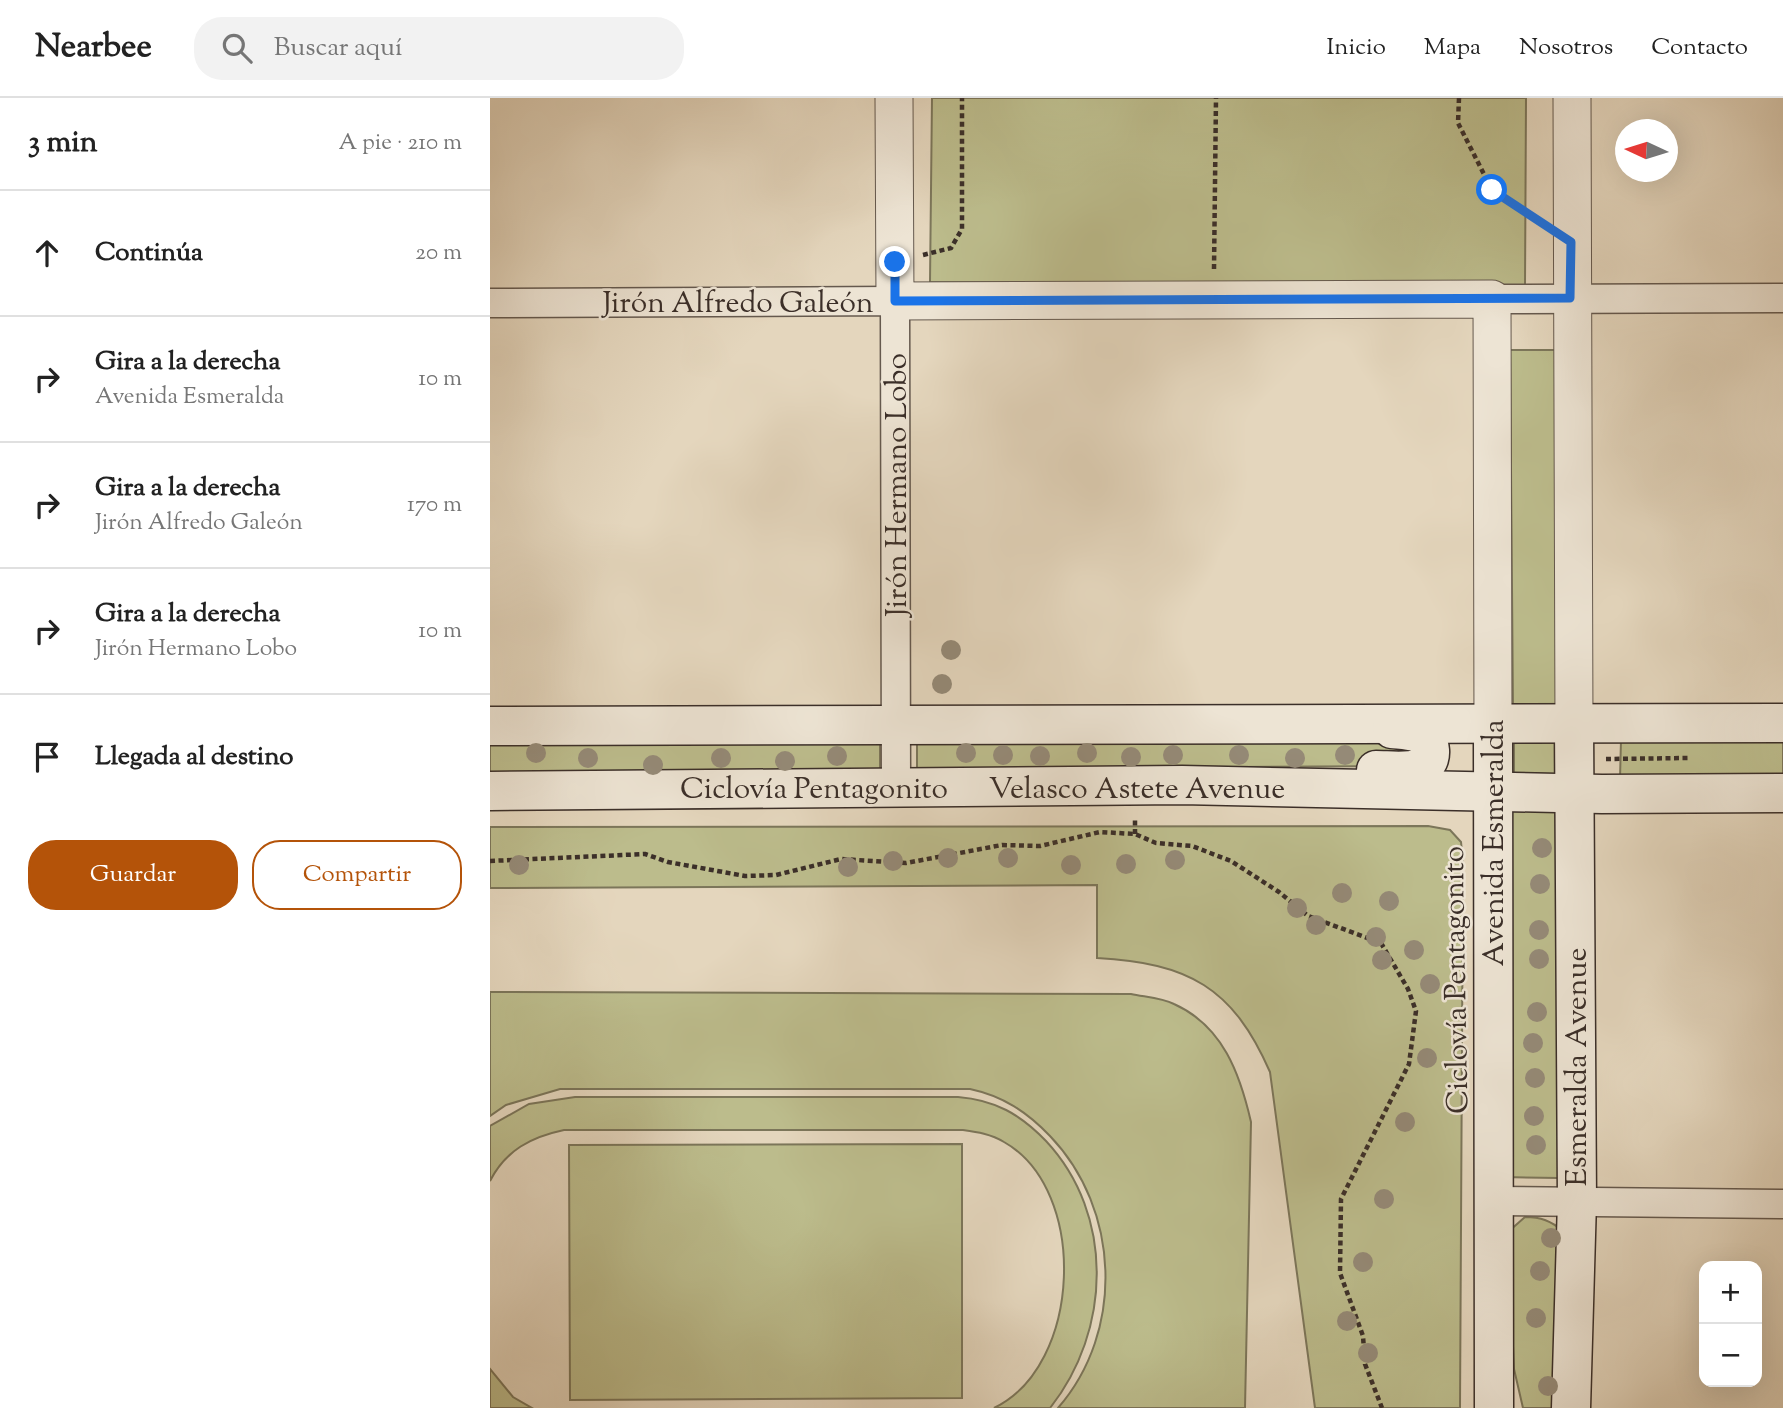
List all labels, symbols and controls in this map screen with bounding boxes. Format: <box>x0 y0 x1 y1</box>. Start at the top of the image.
search box <box>194 17 684 80</box>
text: Nearbee <box>35 24 152 72</box>
icon: search <box>218 29 256 67</box>
text: Buscar aquí <box>274 30 402 67</box>
text: Inicio <box>1326 31 1386 65</box>
text: Mapa <box>1424 31 1481 65</box>
text: Nosotros <box>1519 31 1613 65</box>
text: Contacto <box>1651 31 1748 65</box>
north arrow <box>1615 119 1678 182</box>
text: 3 min <box>28 122 98 165</box>
text: A pie · 210 m <box>338 127 462 160</box>
route start <box>1476 174 1507 205</box>
icon: ahead <box>28 234 66 272</box>
text: Continúa <box>95 235 203 272</box>
text: 20 m <box>415 237 462 270</box>
route end <box>879 246 910 277</box>
street label: Jirón Alfredo Galeón <box>600 283 874 326</box>
text: Gira a la derecha <box>95 344 280 381</box>
street label: Jirón Hermano Lobo <box>877 353 920 619</box>
icon: right <box>28 360 66 398</box>
text: 10 m <box>418 363 462 396</box>
text: Avenida Esmeralda <box>95 381 284 414</box>
text: Gira a la derecha <box>95 470 280 507</box>
icon: right <box>28 486 66 524</box>
text: 170 m <box>407 489 462 522</box>
text: Jirón Alfredo Galeón <box>95 507 303 540</box>
text: Gira a la derecha <box>95 596 280 633</box>
icon: right <box>28 612 66 650</box>
text: 10 m <box>418 615 462 648</box>
text: Jirón Hermano Lobo <box>95 633 297 666</box>
street label: Avenida Esmeralda <box>1474 719 1517 967</box>
icon: arrive <box>28 738 66 776</box>
text: Llegada al destino <box>95 739 293 776</box>
street label: Ciclovía Pentagonito <box>680 769 948 812</box>
street label: Velasco Astete Avenue <box>989 769 1285 812</box>
button: Guardar <box>28 840 238 910</box>
button: Compartir <box>252 840 462 910</box>
street label: Ciclovía Pentagonito <box>1434 846 1481 1114</box>
street label: Esmeralda Avenue <box>1557 948 1600 1186</box>
map controls <box>1699 1261 1762 1387</box>
button: + <box>1699 1261 1762 1324</box>
button: − <box>1699 1324 1762 1387</box>

